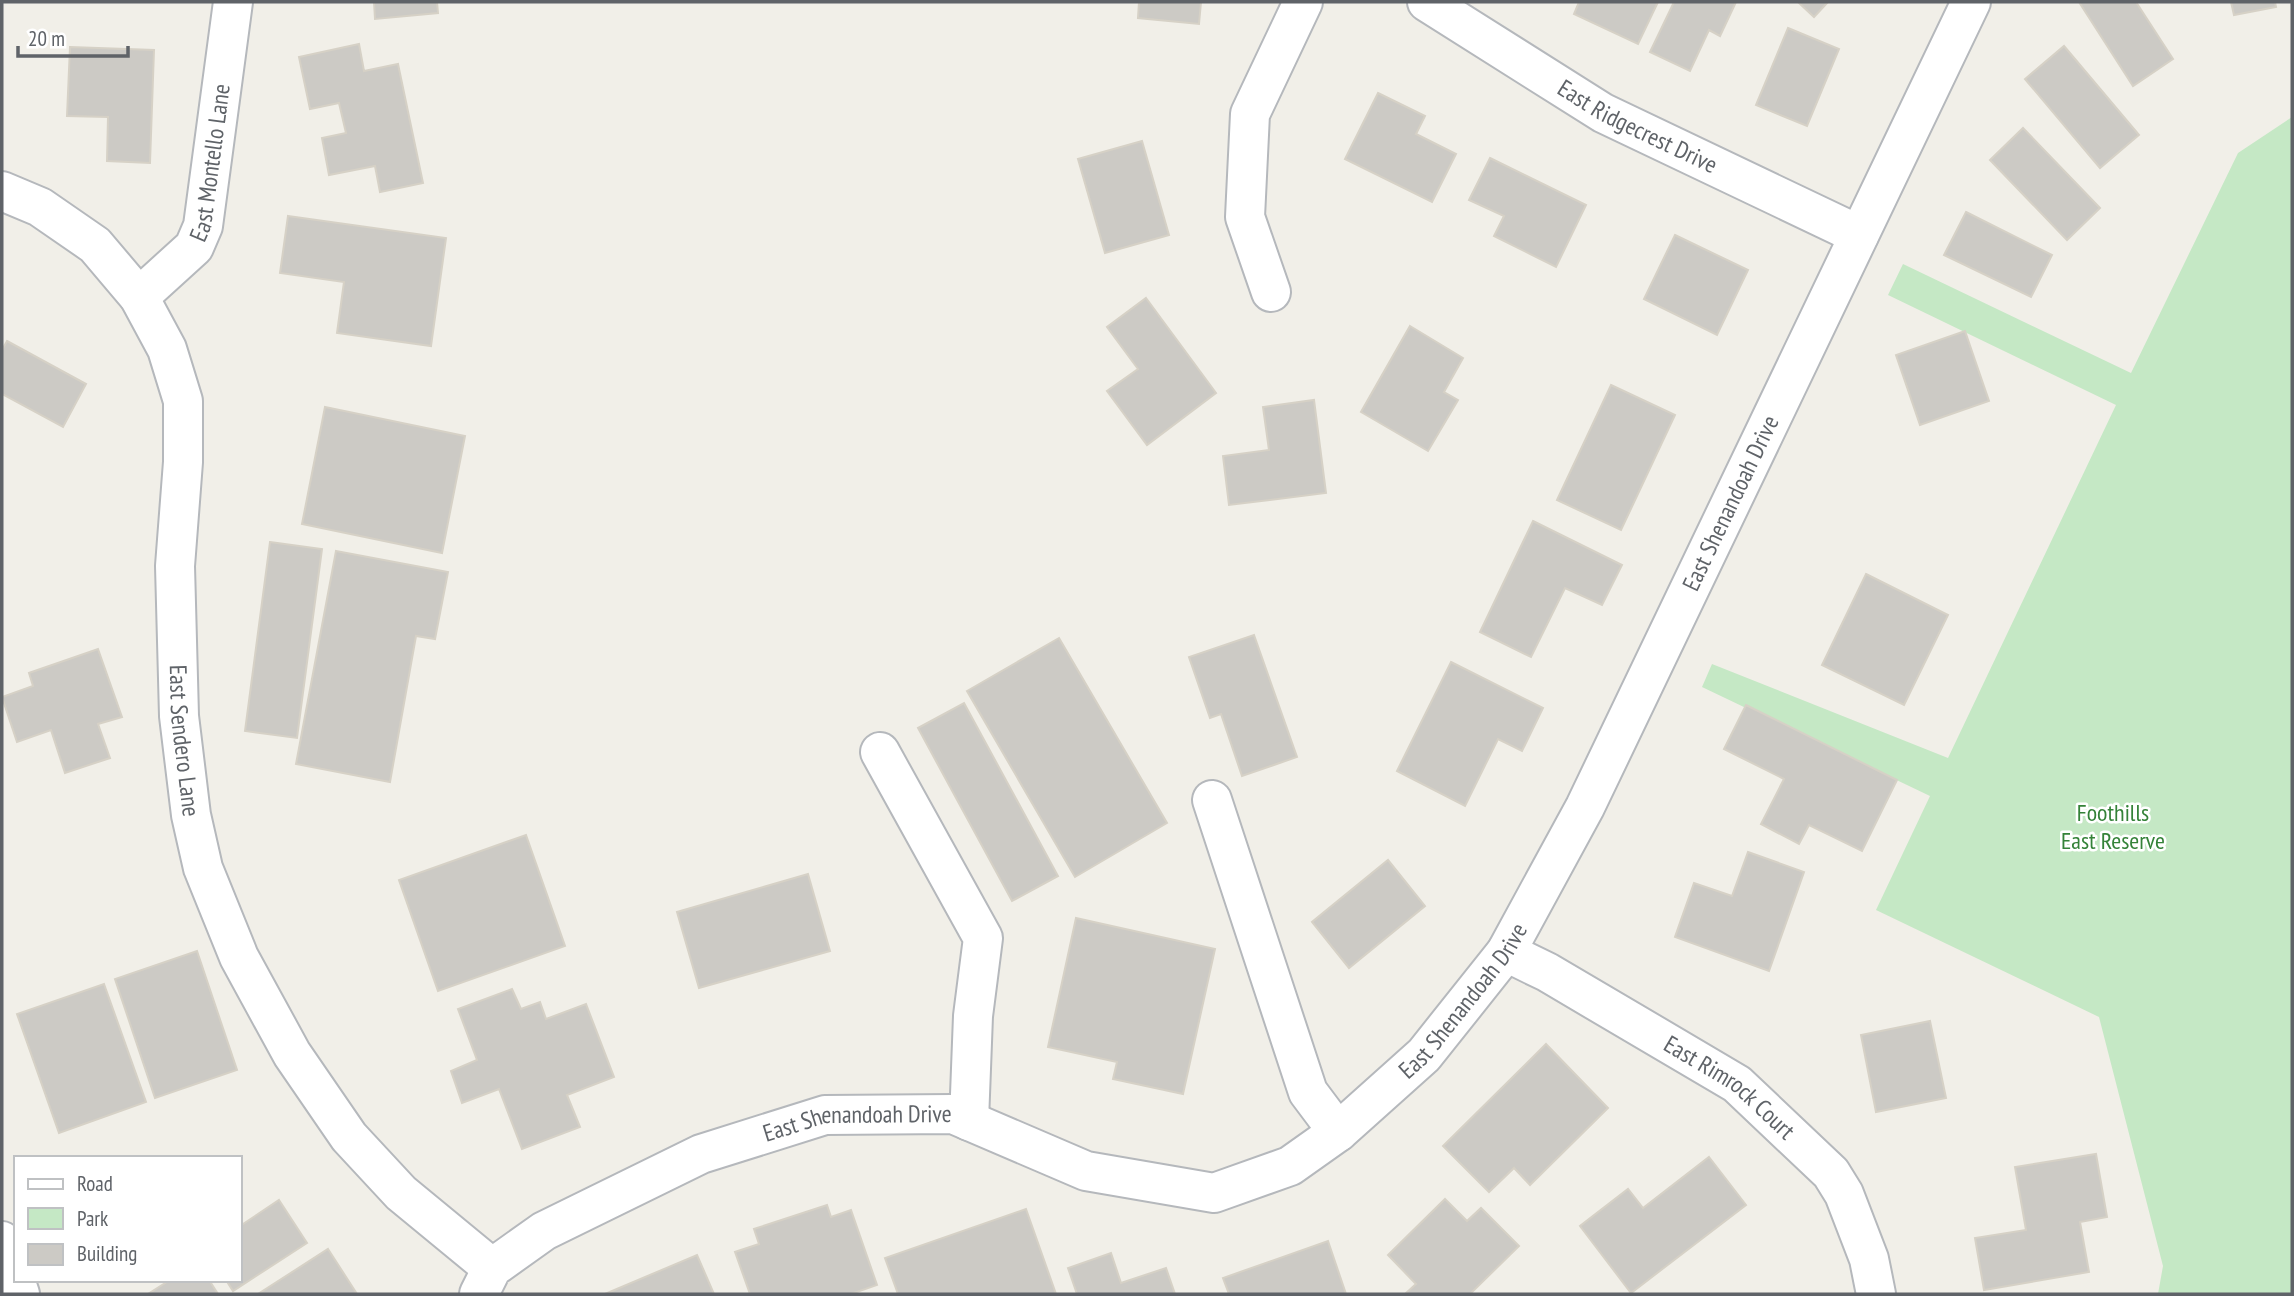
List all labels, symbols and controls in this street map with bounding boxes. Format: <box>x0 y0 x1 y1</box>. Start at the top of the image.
scale bar <box>18 14 128 58</box>
text: 20 m <box>28 25 65 52</box>
street label: East Ridgecrest Drive <box>1552 72 1722 180</box>
street label: East Montello Lane <box>182 82 237 246</box>
street label: East Shenandoah Drive <box>1675 410 1785 596</box>
street label: East Sendero Lane <box>163 664 207 818</box>
park label: Foothills East Reserve <box>2061 797 2165 856</box>
street label: East Shenandoah Drive <box>1392 918 1534 1085</box>
street label: East Rimrock Court <box>1658 1028 1802 1146</box>
street label: East Shenandoah Drive <box>759 1098 952 1149</box>
legend <box>14 1156 242 1282</box>
text: Road <box>77 1170 113 1197</box>
text: Park <box>77 1205 108 1232</box>
text: Building <box>77 1240 137 1267</box>

